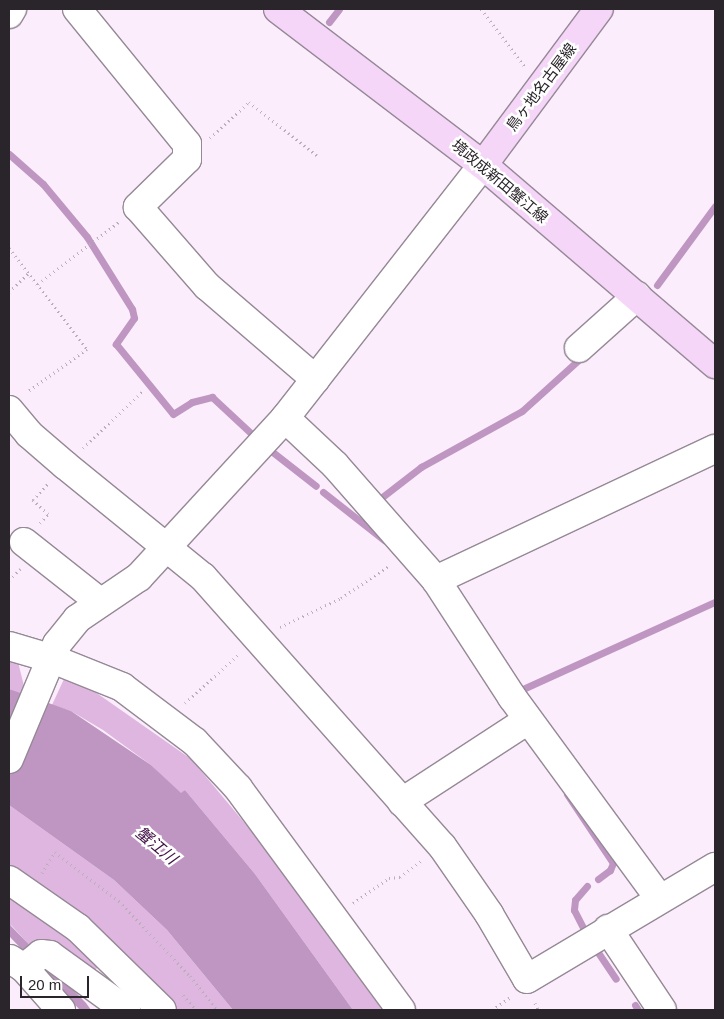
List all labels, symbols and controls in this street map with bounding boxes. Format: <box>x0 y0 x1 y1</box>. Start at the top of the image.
street label: 鳥ヶ地名古屋線 <box>502 40 580 134</box>
street label: 境政成新田蟹江線 <box>448 136 552 226</box>
water label: 蟹江川 <box>131 823 181 869</box>
scale bar <box>22 966 91 998</box>
text: 20 m <box>28 976 61 993</box>

